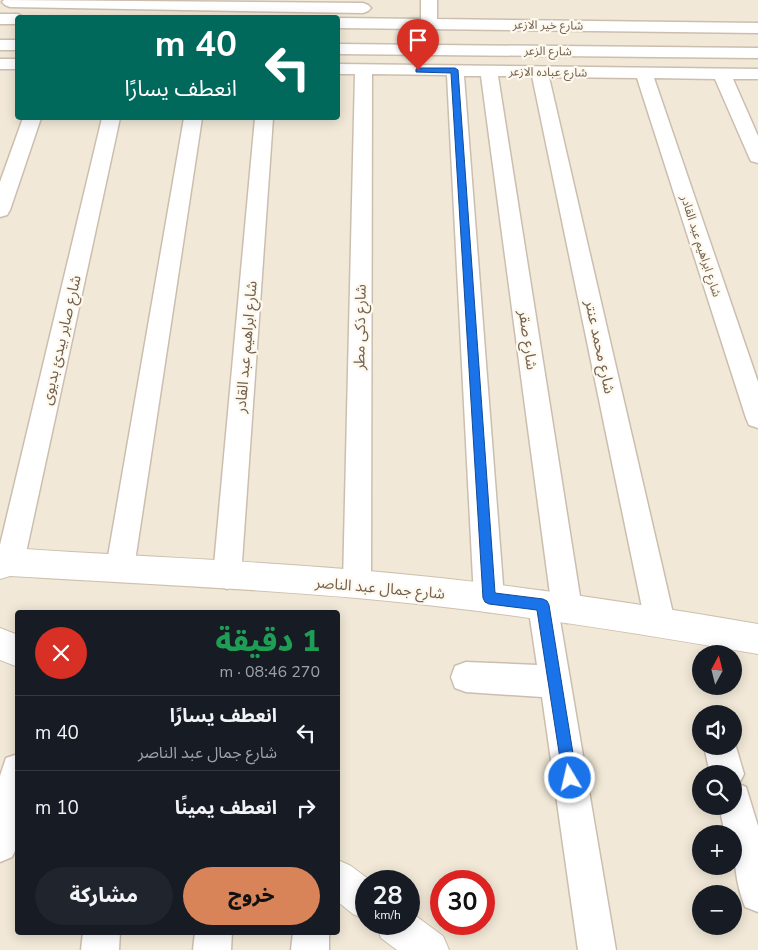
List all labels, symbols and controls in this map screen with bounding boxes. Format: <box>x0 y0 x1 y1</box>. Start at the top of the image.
street label: شارع خير الازعر <box>512 16 583 35</box>
pin <box>397 19 439 70</box>
text: 40 m <box>155 21 237 68</box>
icon: arrive <box>404 26 432 54</box>
icon: left <box>255 35 320 100</box>
street label: شارع الزعر <box>523 43 572 60</box>
street label: شارع عباده الازعر <box>508 63 587 82</box>
text: انعطف يسارًا <box>125 74 237 104</box>
street label: شارع ابراهيم عبد القادر <box>676 192 725 299</box>
street label: شارع صابر بيدئ بديوى <box>36 273 88 407</box>
street label: شارع ابراهيم عبد القادر <box>230 280 264 415</box>
street label: شارع ذكى مطر <box>349 284 373 371</box>
street label: شارع محمد عنتر <box>578 297 620 396</box>
street label: شارع صقر <box>512 308 542 372</box>
street label: شارع جمال عبد الناصر <box>313 572 446 606</box>
text: 1 دقيقة <box>215 621 320 662</box>
button: close <box>35 627 87 679</box>
north arrow <box>692 645 742 695</box>
map controls <box>692 645 742 935</box>
text: 270 m · 08:46 <box>219 661 320 683</box>
text: انعطف يسارًا <box>170 703 277 729</box>
button: sound <box>692 705 742 755</box>
icon: left <box>292 719 320 747</box>
text: 40 m <box>35 720 79 746</box>
text: شارع جمال عبد الناصر <box>138 742 277 764</box>
position arrow <box>543 751 595 803</box>
button: search <box>692 765 742 815</box>
icon: right <box>292 794 320 822</box>
text: 10 m <box>35 795 79 821</box>
text: انعطف يمينًا <box>175 795 277 821</box>
button: + <box>692 825 742 875</box>
button: مشاركة <box>35 867 173 925</box>
button: خروج <box>183 867 320 925</box>
speed limit sign: 30 <box>430 870 495 935</box>
text: 28 <box>372 879 403 913</box>
button: − <box>692 885 742 935</box>
text: km/h <box>374 907 401 923</box>

